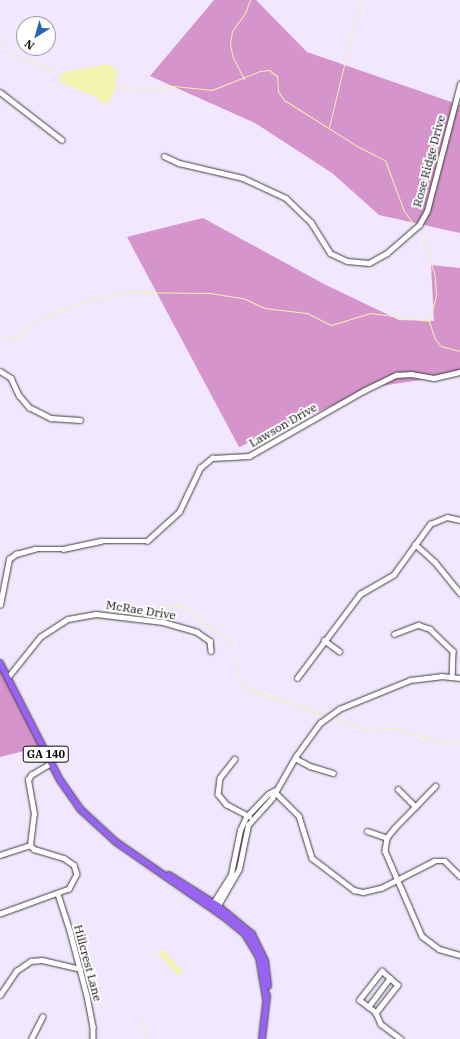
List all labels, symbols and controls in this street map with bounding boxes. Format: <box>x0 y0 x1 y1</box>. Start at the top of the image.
north arrow <box>16 16 56 56</box>
text: N <box>22 37 37 53</box>
street label: Rose Ridge Drive <box>410 113 448 209</box>
street label: Lawson Drive <box>246 400 320 450</box>
street label: McRae Drive <box>105 597 177 623</box>
road number: GA 140 <box>22 745 70 763</box>
street label: Hillcrest Lane <box>71 923 105 1003</box>

